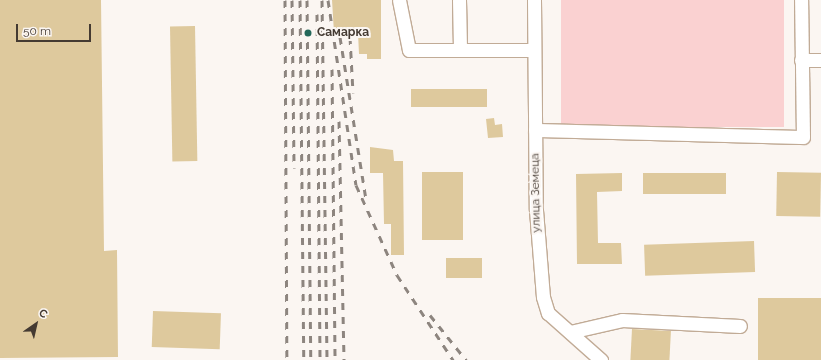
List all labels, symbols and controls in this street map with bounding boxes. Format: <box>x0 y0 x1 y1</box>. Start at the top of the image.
scale bar <box>18 16 93 42</box>
text: 50 m <box>23 24 51 38</box>
place label: Самарка <box>317 26 369 40</box>
marker: Самарка <box>302 27 314 39</box>
street label: улица Земеца <box>528 153 544 233</box>
north arrow <box>16 304 56 344</box>
text: С <box>36 306 50 321</box>

